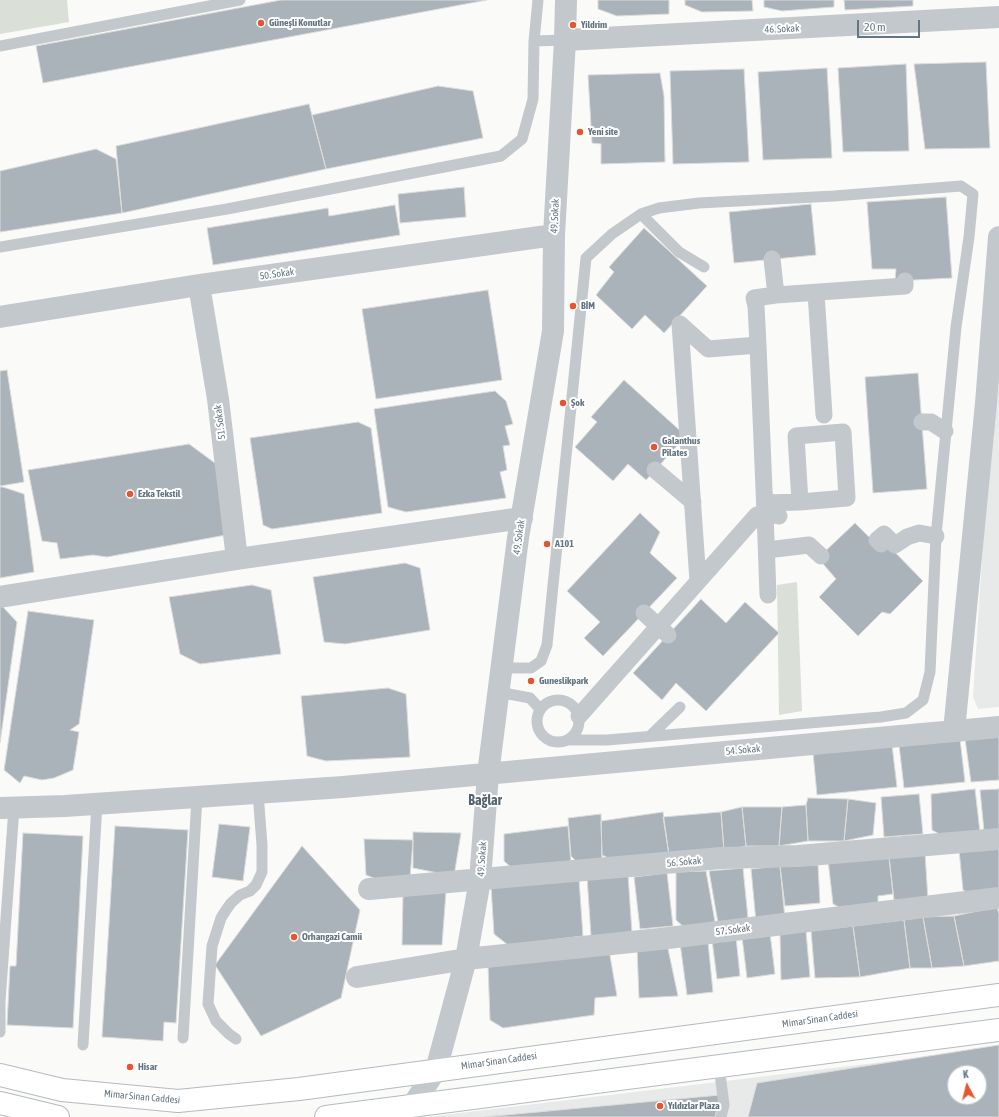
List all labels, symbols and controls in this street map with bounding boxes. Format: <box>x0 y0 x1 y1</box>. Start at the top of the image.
scale bar <box>859 12 922 38</box>
place label: Güneşli Konutlar <box>269 17 331 29</box>
marker: Güneşli Konutlar <box>256 18 266 28</box>
place label: Yildrim <box>581 19 607 31</box>
marker: Yildrim <box>568 20 578 30</box>
text: 20 m <box>864 20 886 34</box>
street label: 46. Sokak <box>764 22 800 36</box>
place label: Yeni site <box>588 126 618 138</box>
marker: Yeni site <box>575 127 585 137</box>
street label: 49. Sokak <box>548 198 562 234</box>
street label: 50. Sokak <box>259 266 295 282</box>
place label: BİM <box>581 300 595 312</box>
marker: BİM <box>568 301 578 311</box>
place label: Şok <box>571 397 584 409</box>
marker: Şok <box>558 398 568 408</box>
street label: 51. Sokak <box>212 404 228 440</box>
place label: Galanthus Pilates <box>662 435 700 458</box>
marker: Galanthus Pilates <box>649 442 659 452</box>
place label: Ezka Tekstil <box>138 488 180 500</box>
marker: Ezka Tekstil <box>125 489 135 499</box>
street label: 49. Sokak <box>511 519 527 555</box>
place label: A101 <box>555 538 574 550</box>
marker: A101 <box>542 539 552 549</box>
place label: Guneslikpark <box>539 675 588 687</box>
marker: Guneslikpark <box>526 676 536 686</box>
street label: 54. Sokak <box>725 743 761 757</box>
district label: Bağlar <box>468 793 502 809</box>
street label: 49. Sokak <box>475 841 489 877</box>
street label: 56. Sokak <box>666 855 702 869</box>
street label: 57. Sokak <box>715 922 751 938</box>
place label: Orhangazi Camii <box>302 931 362 943</box>
marker: Orhangazi Camii <box>289 932 299 942</box>
street label: Mimar Sinan Caddesi <box>781 1008 859 1030</box>
street label: Mimar Sinan Caddesi <box>460 1050 538 1072</box>
place label: Hisar <box>138 1061 157 1073</box>
marker: Hisar <box>125 1062 135 1072</box>
north arrow <box>947 1065 987 1105</box>
text: K <box>962 1068 969 1080</box>
street label: Mimar Sinan Caddesi <box>103 1088 181 1106</box>
place label: Yıldızlar Plaza <box>668 1100 720 1112</box>
marker: Yıldızlar Plaza <box>655 1101 665 1111</box>

